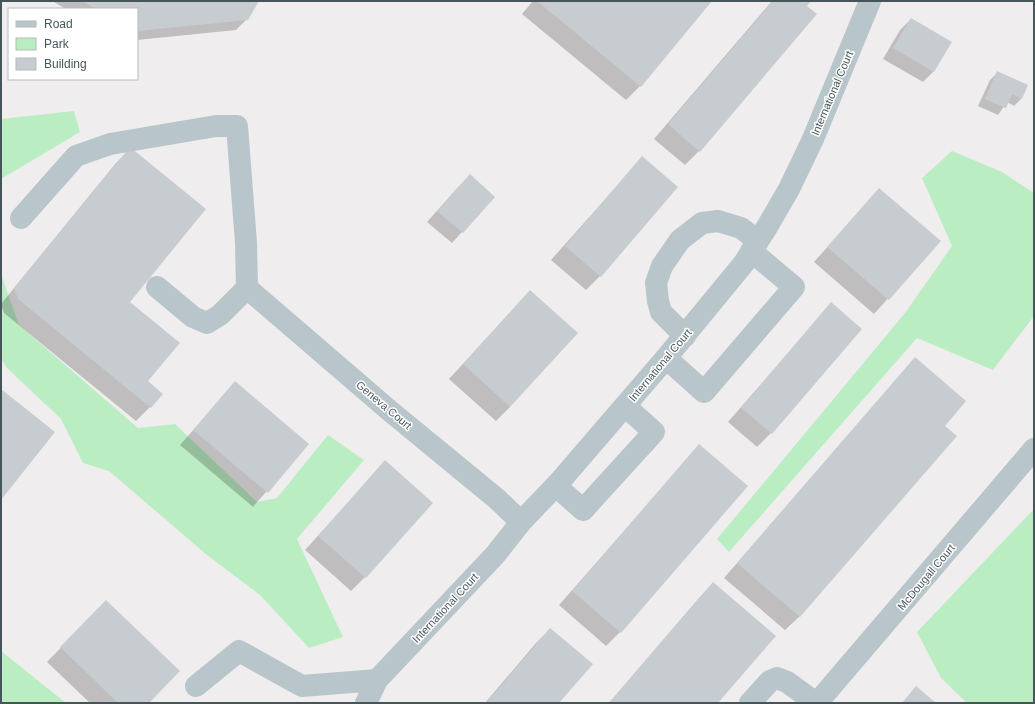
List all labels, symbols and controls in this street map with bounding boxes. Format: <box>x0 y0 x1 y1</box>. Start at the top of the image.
legend <box>8 8 138 80</box>
text: Road <box>44 17 73 31</box>
text: Park <box>44 37 70 51</box>
street label: International Court <box>809 49 855 137</box>
text: Building <box>44 57 87 71</box>
street label: International Court <box>626 326 694 404</box>
street label: Geneva Court <box>354 378 414 432</box>
street label: McDougall Court <box>895 542 957 612</box>
street label: International Court <box>410 571 480 645</box>

